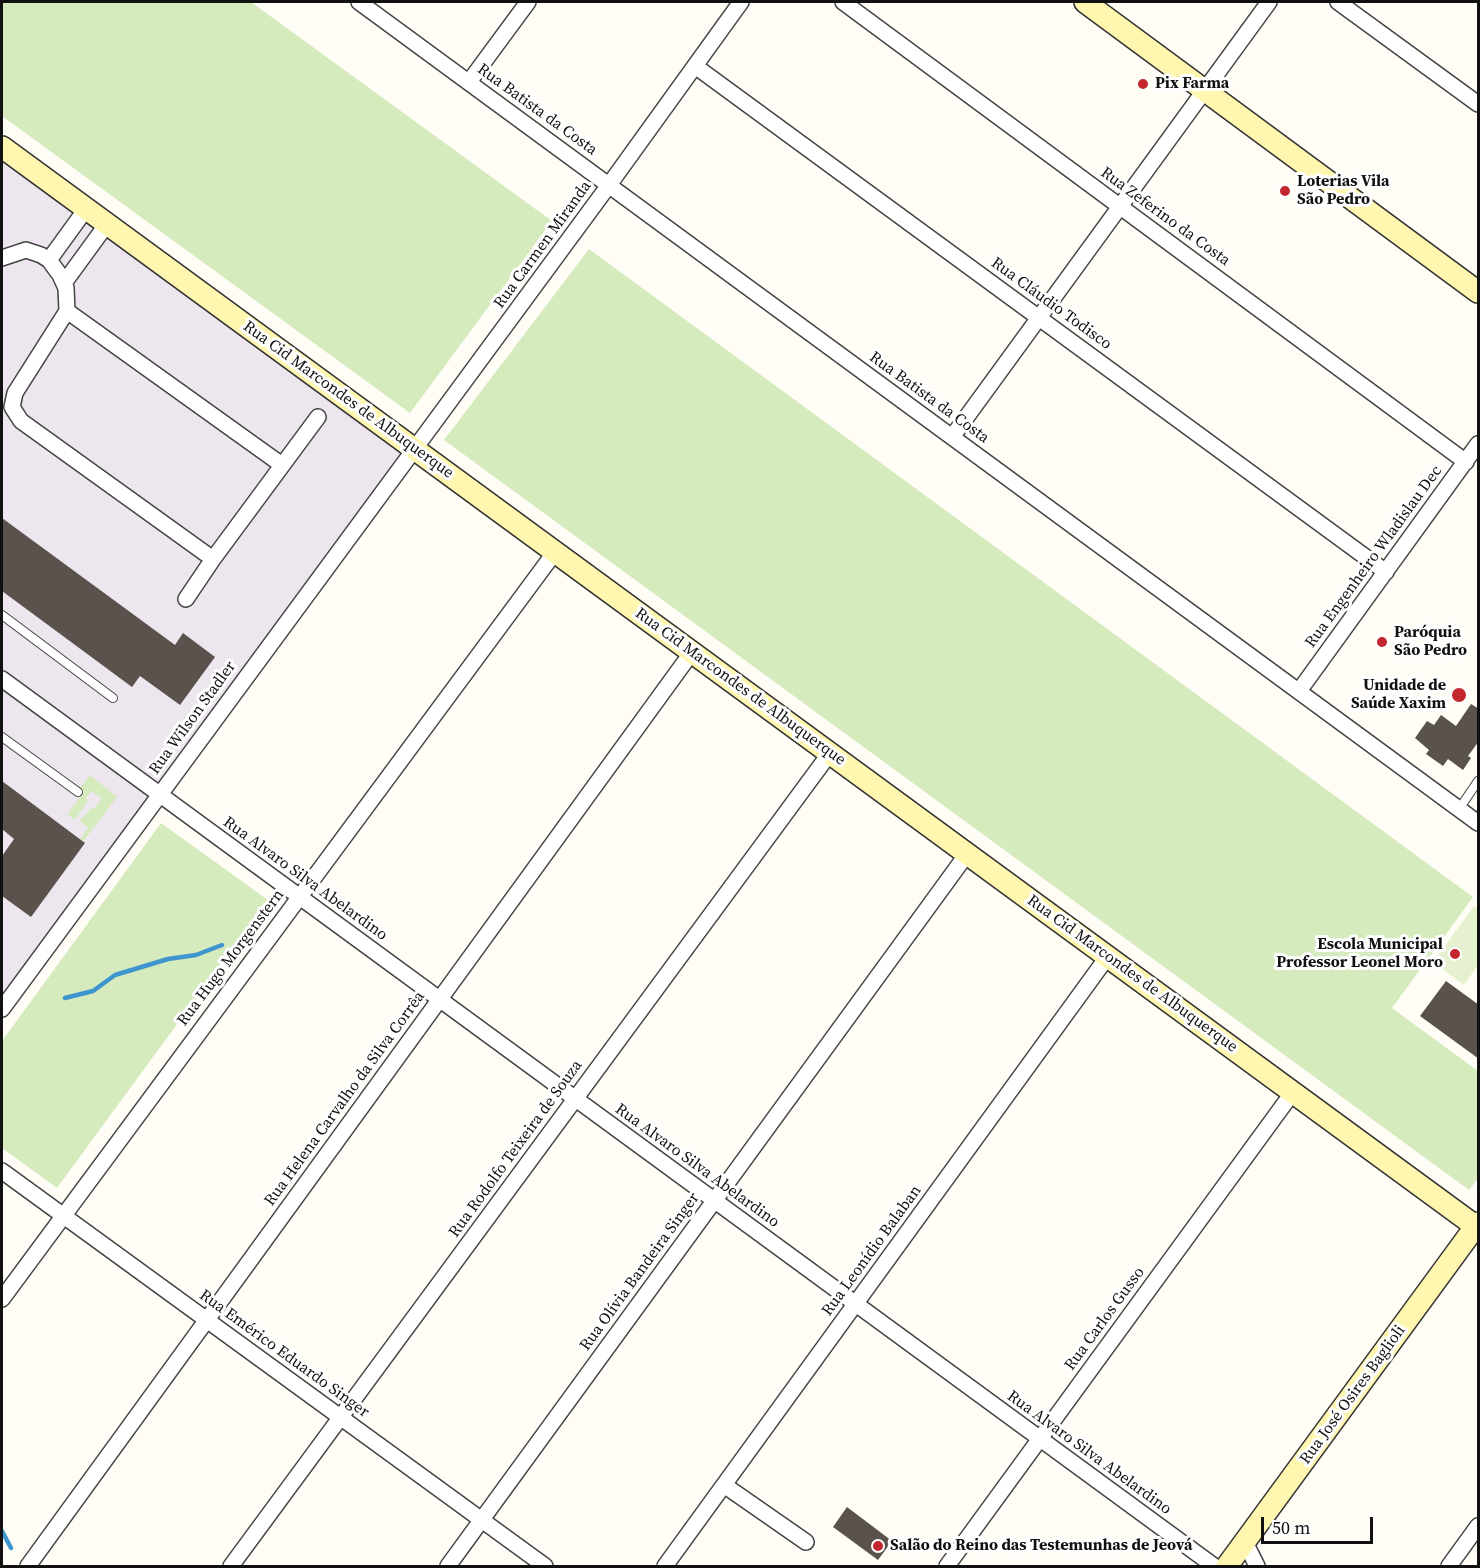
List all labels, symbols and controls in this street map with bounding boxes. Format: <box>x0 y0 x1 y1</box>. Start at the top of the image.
street label: Rua Batista da Costa <box>473 60 601 160</box>
place label: Pix Farma <box>1155 74 1229 94</box>
marker: Pix Farma <box>1136 77 1150 91</box>
street label: Rua Zeferino da Costa <box>1096 164 1234 270</box>
place label: Loterias Vila São Pedro <box>1297 172 1390 210</box>
street label: Rua Carmen Miranda <box>490 177 596 313</box>
marker: Loterias Vila São Pedro <box>1278 184 1292 198</box>
street label: Rua Cláudio Todisco <box>987 254 1115 354</box>
street label: Rua Cid Marcondes de Albuquerque <box>239 317 457 483</box>
street label: Rua Batista da Costa <box>865 348 993 448</box>
street label: Rua Engenheiro Wladislau Dec <box>1301 462 1447 652</box>
street label: Rua Cid Marcondes de Albuquerque <box>631 604 849 770</box>
place label: Paróquia São Pedro <box>1394 623 1467 661</box>
marker: Paróquia São Pedro <box>1375 635 1389 649</box>
street label: Rua Wilson Stadler <box>145 658 241 778</box>
place label: Unidade de Saúde Xaxim <box>1351 676 1446 714</box>
marker: Unidade de Saúde Xaxim <box>1450 686 1468 704</box>
street label: Rua Alvaro Silva Abelardino <box>219 813 391 945</box>
street label: Rua Hugo Morgenstern <box>173 886 289 1030</box>
street label: Rua Cid Marcondes de Albuquerque <box>1023 891 1241 1057</box>
place label: Escola Municipal Professor Leonel Moro <box>1276 935 1443 973</box>
marker: Escola Municipal Professor Leonel Moro <box>1448 947 1462 961</box>
street label: Rua Helena Carvalho da Silva Corrêa <box>261 988 429 1210</box>
street label: Rua Rodolfo Teixeira de Souza <box>445 1057 587 1241</box>
street label: Rua Alvaro Silva Abelardino <box>611 1100 783 1232</box>
street label: Rua Leonídio Balaban <box>818 1182 926 1320</box>
street label: Rua Olívia Bandeira Singer <box>576 1189 704 1355</box>
street label: Rua Carlos Gusso <box>1061 1263 1149 1375</box>
street label: Rua Emérico Eduardo Singer <box>195 1286 373 1422</box>
street label: Rua José Osires Baglioli <box>1296 1322 1410 1468</box>
street label: Rua Alvaro Silva Abelardino <box>1003 1387 1175 1519</box>
scale bar <box>1264 1505 1376 1543</box>
text: 50 m <box>1272 1515 1310 1540</box>
place label: Salão do Reino das Testemunhas de Jeová <box>890 1536 1192 1556</box>
marker: Salão do Reino das Testemunhas de Jeová <box>871 1539 885 1553</box>

